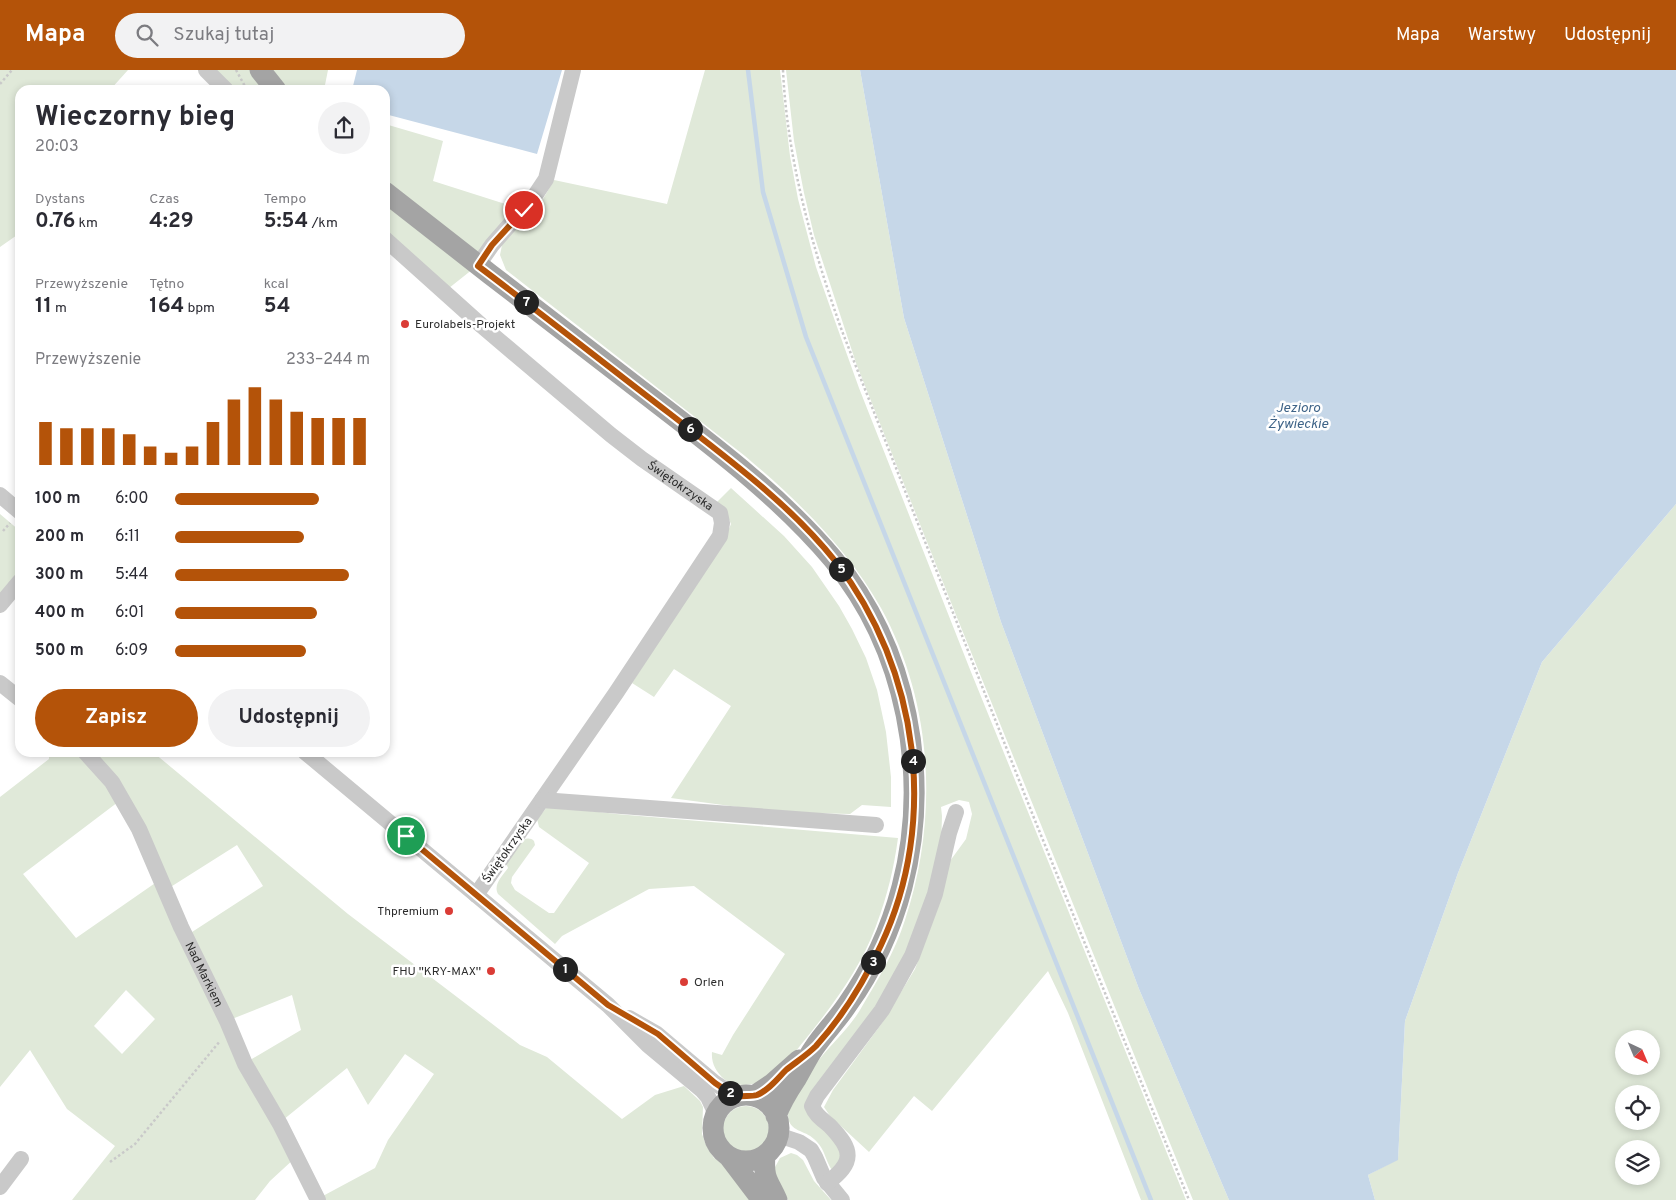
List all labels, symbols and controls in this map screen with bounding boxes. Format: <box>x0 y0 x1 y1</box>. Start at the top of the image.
search box <box>115 13 465 58</box>
text: Mapa <box>25 20 85 50</box>
icon: search <box>133 21 161 49</box>
text: Szukaj tutaj <box>173 23 274 47</box>
text: Mapa <box>1396 24 1440 47</box>
text: Warstwy <box>1468 24 1536 47</box>
text: Udostępnij <box>1564 24 1651 47</box>
text: Wieczorny bieg <box>35 100 235 136</box>
button: share <box>318 102 370 154</box>
text: 20:03 <box>35 137 79 157</box>
pin <box>503 189 545 231</box>
text: Dystans <box>35 191 85 208</box>
text: Czas <box>149 191 179 208</box>
text: Tempo <box>264 191 306 208</box>
icon: check <box>510 196 538 224</box>
text: 0.76 <box>35 208 75 235</box>
text: 4:29 <box>149 208 194 235</box>
text: 5:54 <box>264 208 308 235</box>
text: km <box>75 215 98 232</box>
text: /km <box>308 215 338 232</box>
text: Przewyższenie <box>35 276 128 293</box>
text: Tętno <box>149 276 184 293</box>
text: kcal <box>264 276 289 293</box>
pin: 7 <box>514 290 538 314</box>
text: 11 <box>35 293 52 320</box>
text: 164 <box>149 293 184 320</box>
text: 54 <box>264 293 290 320</box>
text: 7 <box>523 294 530 311</box>
text: m <box>52 300 67 317</box>
text: bpm <box>184 300 215 317</box>
place label: Eurolabels-Projekt <box>415 317 515 333</box>
marker: Eurolabels-Projekt <box>399 318 411 330</box>
text: Przewyższenie <box>35 350 141 370</box>
text: 233–244 m <box>286 350 370 370</box>
water label: Jezioro Żywieckie <box>1268 400 1329 433</box>
pin: 6 <box>678 416 702 442</box>
text: 6 <box>686 421 695 438</box>
street label: Świętokrzyska <box>644 458 716 515</box>
text: 100 m <box>35 489 81 509</box>
text: 6:00 <box>115 489 149 509</box>
text: 200 m <box>35 527 84 547</box>
text: 6:11 <box>115 527 140 547</box>
pin: 5 <box>828 556 854 582</box>
text: 5 <box>837 561 846 578</box>
text: 300 m <box>35 565 83 585</box>
text: 5:44 <box>115 565 148 585</box>
text: 400 m <box>35 603 84 623</box>
text: 6:01 <box>115 603 144 623</box>
text: 500 m <box>35 641 84 661</box>
text: 6:09 <box>115 641 148 661</box>
button: Zapisz <box>35 689 198 747</box>
button: Udostępnij <box>208 689 370 747</box>
pin: 4 <box>900 748 926 774</box>
text: 4 <box>909 753 918 770</box>
street label: Świętokrzyska <box>479 814 536 887</box>
pin <box>385 815 427 857</box>
icon: arrive <box>392 822 420 850</box>
place label: Thpremium <box>377 904 439 920</box>
marker: Thpremium <box>443 905 455 917</box>
street label: Nad Markiem <box>181 940 226 1010</box>
pin: 3 <box>860 950 886 974</box>
text: 3 <box>869 954 878 971</box>
pin: 1 <box>552 956 578 982</box>
text: 1 <box>563 961 568 978</box>
place label: FHU ''KRY-MAX'' <box>392 964 481 980</box>
marker: FHU ''KRY-MAX'' <box>485 965 497 977</box>
place label: Orlen <box>694 975 724 991</box>
marker: Orlen <box>678 976 690 988</box>
north arrow <box>1615 1030 1660 1075</box>
map controls <box>1615 1030 1660 1185</box>
pin: 2 <box>718 1080 742 1106</box>
text: 2 <box>726 1085 735 1102</box>
button: locate <box>1615 1085 1660 1130</box>
button: layers <box>1615 1140 1660 1185</box>

